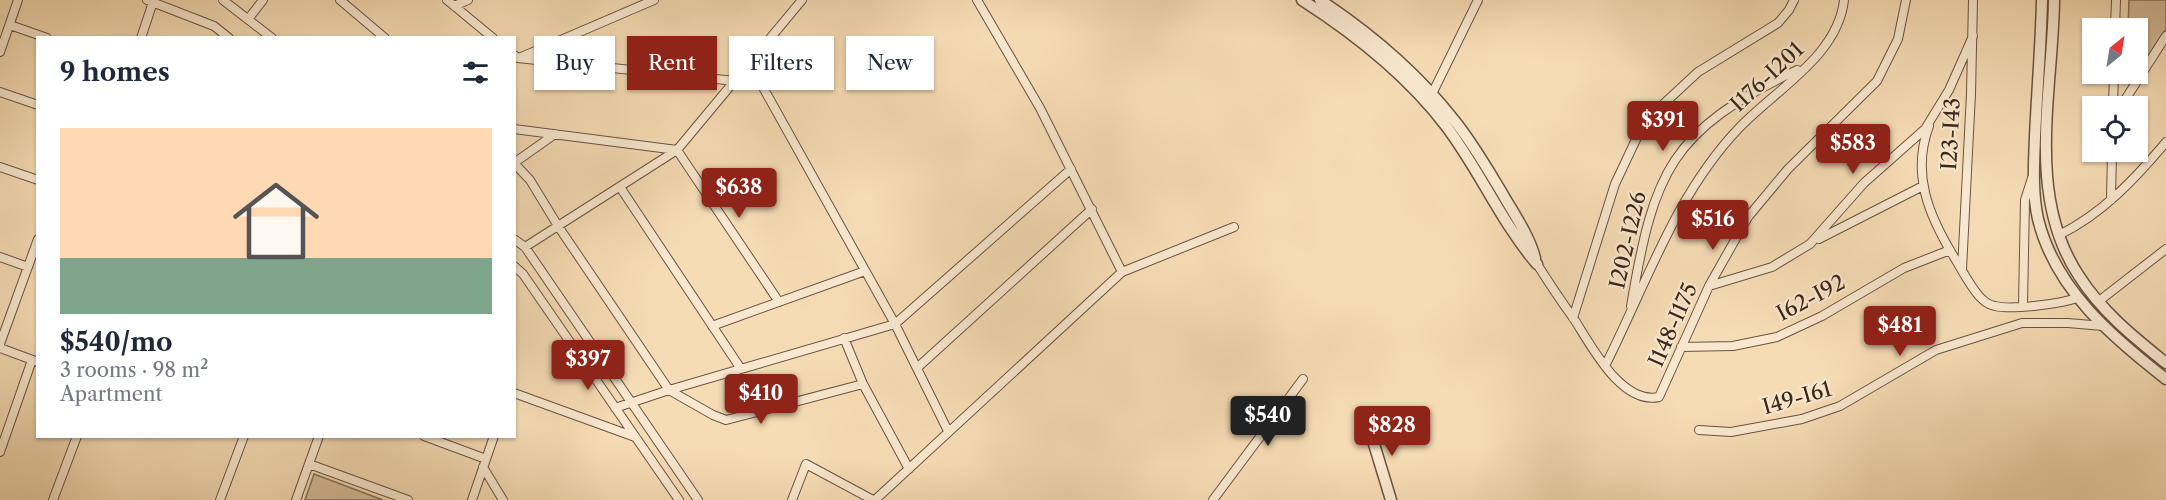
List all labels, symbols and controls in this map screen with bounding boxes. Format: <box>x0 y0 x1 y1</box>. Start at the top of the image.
north arrow <box>2082 18 2148 84</box>
map controls <box>2082 18 2148 162</box>
chip: Buy <box>534 36 615 90</box>
chip: Rent <box>627 36 717 90</box>
chip: Filters <box>729 36 834 90</box>
chip: New <box>846 36 934 90</box>
street label: I176-I201 <box>1725 37 1808 117</box>
text: 9 homes <box>60 56 170 88</box>
icon: filters <box>459 56 492 89</box>
button: locate <box>2082 96 2148 162</box>
street label: I23-I43 <box>1936 97 1965 171</box>
pin: $391 <box>1627 101 1699 152</box>
text: $391 <box>1641 108 1685 132</box>
pin: $583 <box>1817 124 1889 175</box>
text: $583 <box>1830 131 1876 155</box>
icon: home <box>222 167 330 275</box>
pin: $638 <box>703 168 775 219</box>
text: $638 <box>716 175 762 199</box>
street label: I202-I226 <box>1604 189 1651 291</box>
pin: $516 <box>1677 200 1749 251</box>
text: $516 <box>1691 207 1735 231</box>
street label: I62-I92 <box>1772 269 1849 326</box>
street label: I148-I175 <box>1643 279 1702 371</box>
pin: $481 <box>1864 306 1936 357</box>
text: $481 <box>1878 313 1922 337</box>
text: $540/mo <box>60 326 173 358</box>
pin: $397 <box>552 340 624 391</box>
text: $397 <box>566 347 610 371</box>
text: 3 rooms · 98 m² <box>60 358 208 382</box>
pin: $410 <box>725 374 797 425</box>
street label: I49-I61 <box>1759 376 1835 419</box>
text: $410 <box>739 381 783 405</box>
text: Apartment <box>60 382 163 406</box>
pin: $540 <box>1232 396 1304 447</box>
text: $540 <box>1245 403 1291 427</box>
pin: $828 <box>1356 406 1428 457</box>
text: $828 <box>1368 413 1416 437</box>

